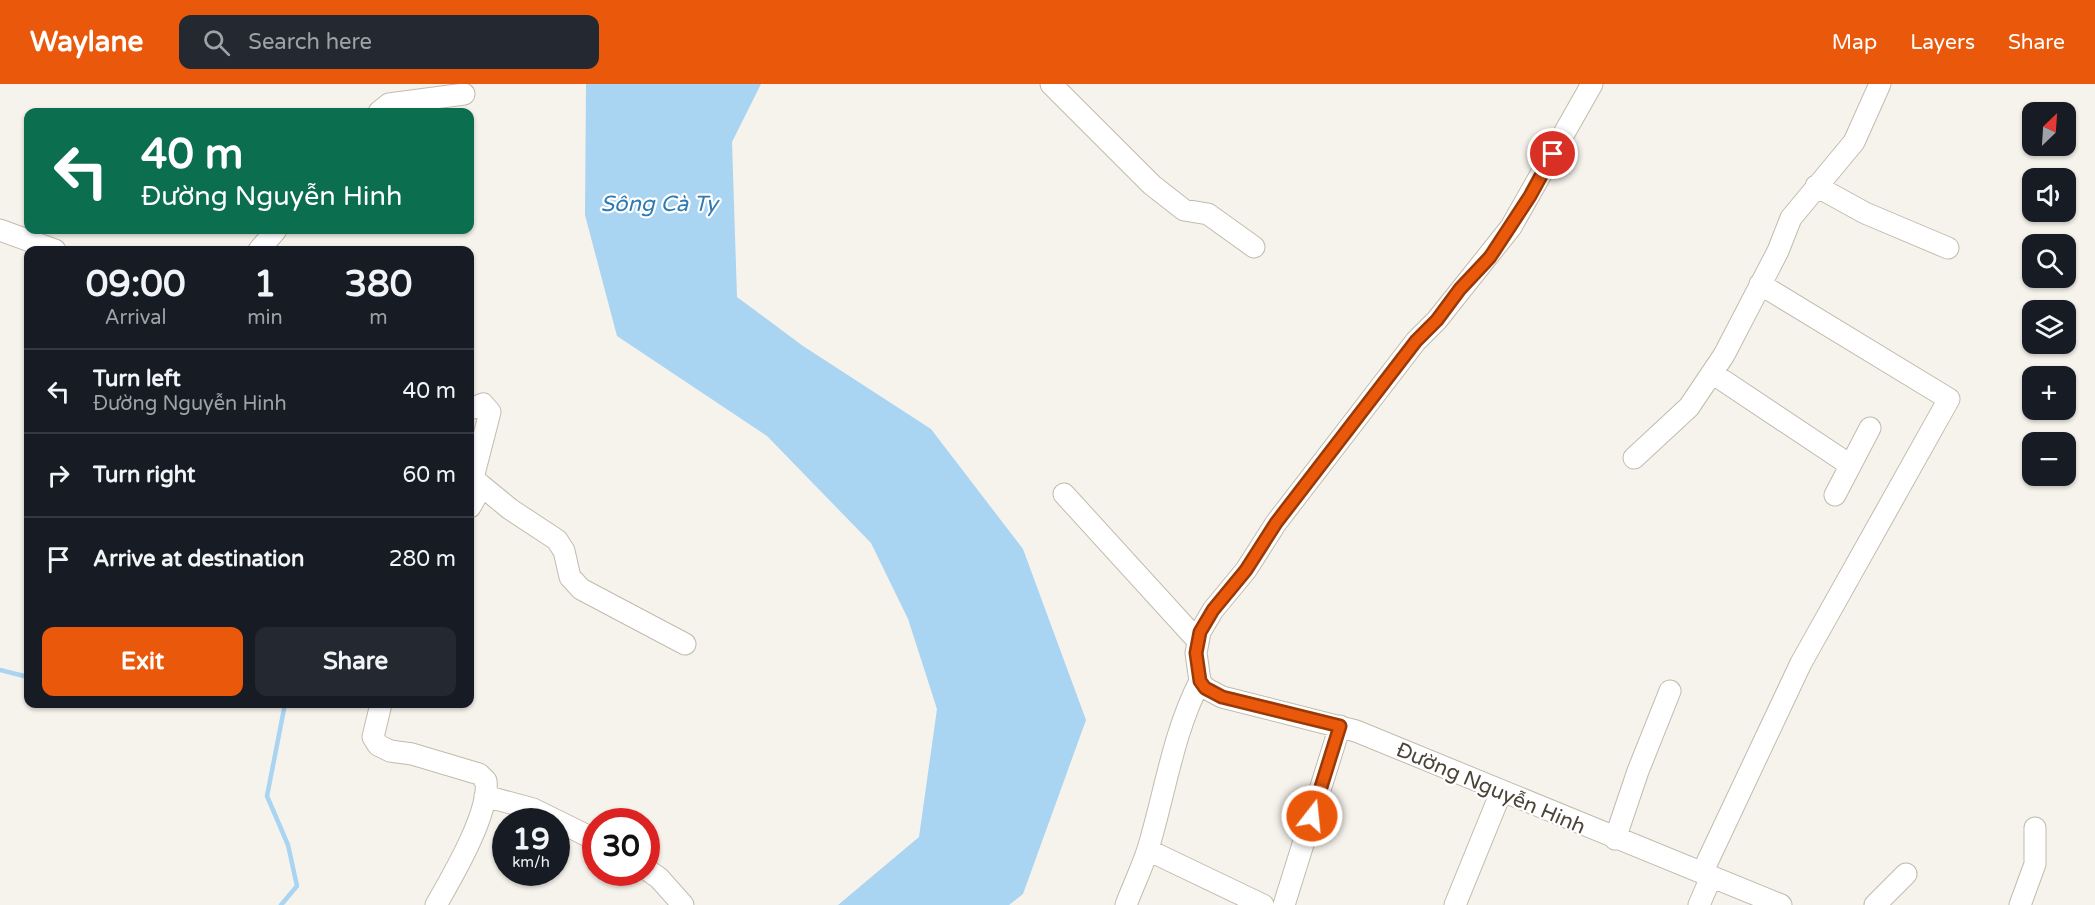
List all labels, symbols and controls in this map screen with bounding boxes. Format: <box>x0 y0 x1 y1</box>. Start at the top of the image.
search box <box>179 15 599 69</box>
text: Waylane <box>30 25 143 59</box>
icon: search <box>200 26 233 59</box>
text: Search here <box>248 29 372 55</box>
text: Map <box>1832 30 1877 55</box>
text: Layers <box>1910 30 1975 55</box>
text: Share <box>2008 30 2065 55</box>
north arrow <box>2022 102 2076 156</box>
map controls <box>2022 102 2076 486</box>
pin <box>1527 128 1578 179</box>
text: 40 m <box>141 129 243 180</box>
icon: left <box>42 132 120 210</box>
icon: arrive <box>1536 137 1569 170</box>
button: sound <box>2022 168 2076 222</box>
text: Đường Nguyễn Hinh <box>141 180 402 213</box>
water label: Sông Cà Ty <box>601 191 720 217</box>
button: search <box>2022 234 2076 288</box>
text: 09:00 <box>86 263 186 306</box>
text: 1 <box>254 263 276 306</box>
text: 380 <box>344 263 412 306</box>
button: layers <box>2022 300 2076 354</box>
text: Arrival <box>105 306 167 330</box>
text: min <box>247 306 283 330</box>
text: m <box>369 306 388 330</box>
text: Turn left <box>93 366 181 392</box>
button: + <box>2022 366 2076 420</box>
icon: left <box>42 375 75 408</box>
text: 40 m <box>402 378 456 404</box>
text: Đường Nguyễn Hinh <box>93 392 287 416</box>
button: − <box>2022 432 2076 486</box>
icon: right <box>42 459 75 492</box>
text: Turn right <box>93 462 195 488</box>
text: 60 m <box>402 462 456 488</box>
icon: arrive <box>42 543 75 576</box>
text: Arrive at destination <box>93 546 304 572</box>
text: 280 m <box>389 546 456 572</box>
button: Exit <box>42 627 243 696</box>
button: Share <box>255 627 456 696</box>
street label: Đường Nguyễn Hinh <box>1392 737 1589 840</box>
position arrow <box>1280 784 1344 848</box>
speed limit sign: 30 <box>582 808 660 886</box>
text: 19 <box>512 821 550 858</box>
text: km/h <box>512 853 550 871</box>

